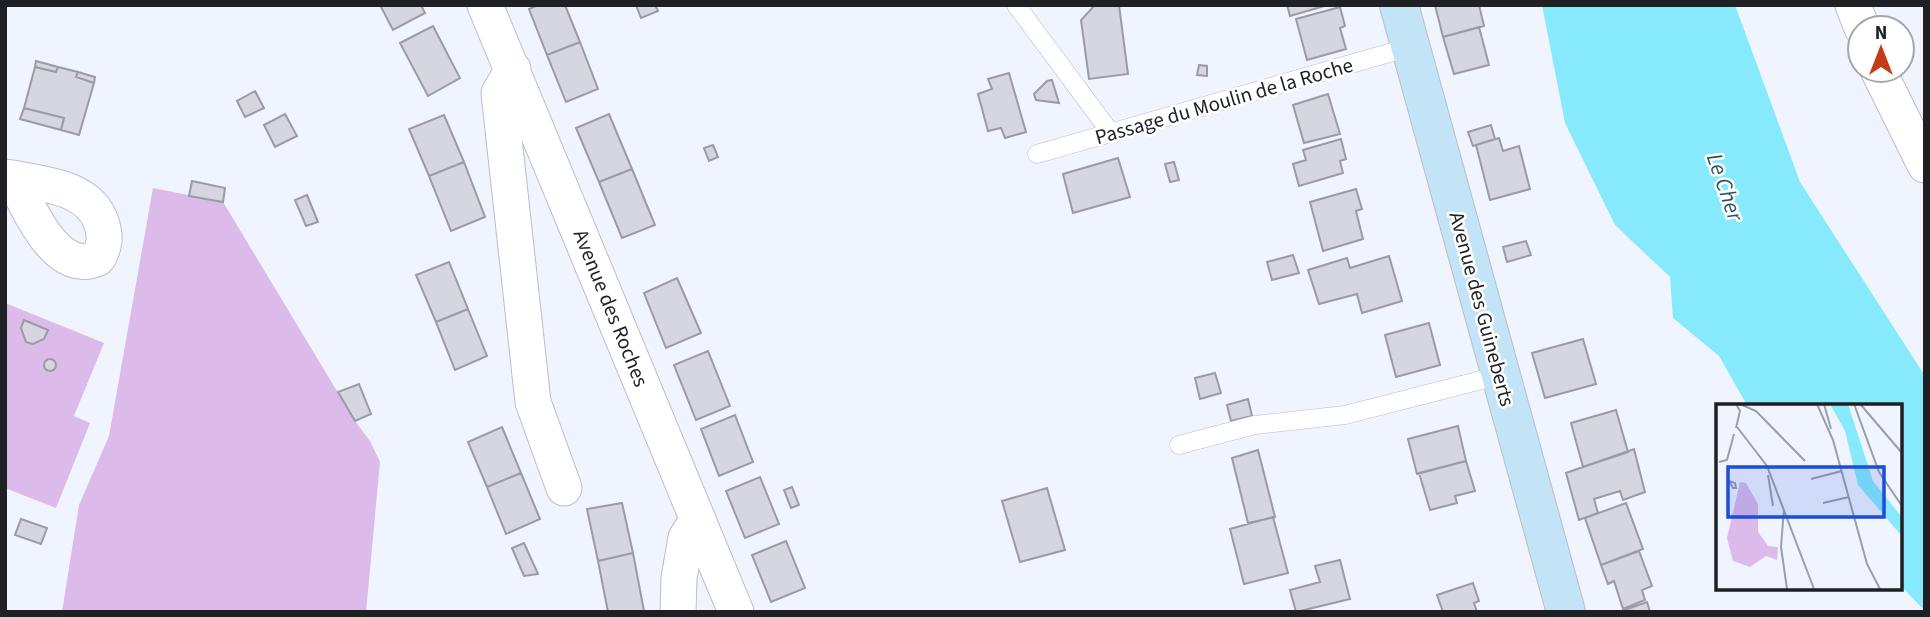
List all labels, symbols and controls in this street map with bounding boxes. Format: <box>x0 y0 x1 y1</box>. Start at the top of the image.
north arrow <box>1846 14 1916 84</box>
text: N <box>1875 20 1887 47</box>
street label: Passage du Moulin de la Roche <box>1091 50 1357 152</box>
water label: Le Cher <box>1698 149 1752 226</box>
street label: Avenue des Guineberts <box>1442 208 1522 410</box>
street label: Avenue des Roches <box>566 225 656 391</box>
inset map <box>1716 404 1902 589</box>

